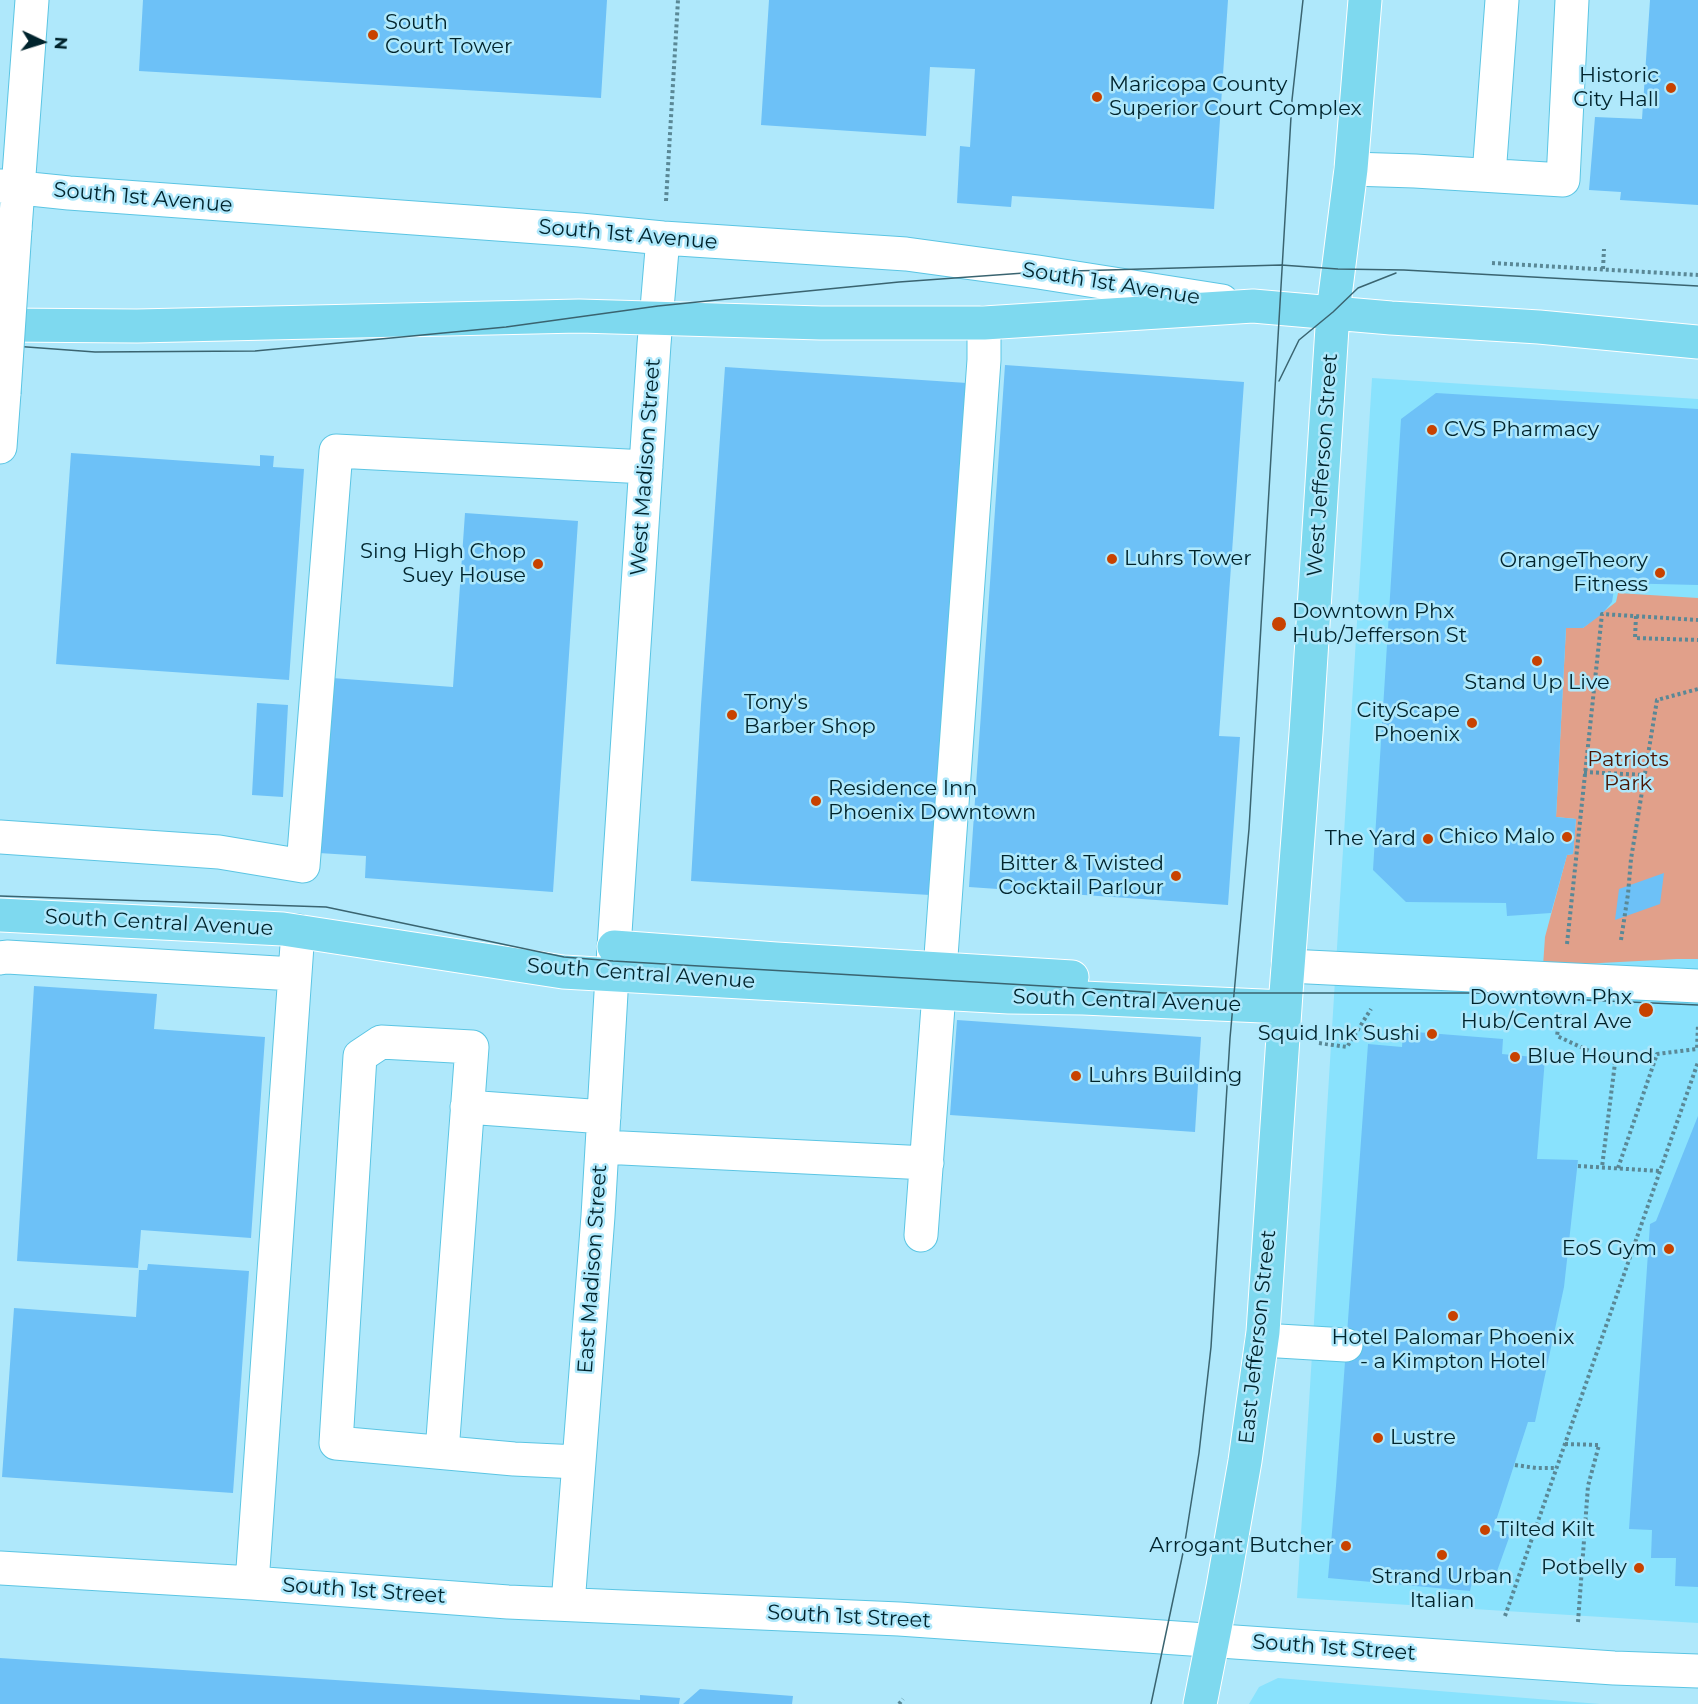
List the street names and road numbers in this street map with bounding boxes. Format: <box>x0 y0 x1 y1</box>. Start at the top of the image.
street label: South 1st Avenue <box>52 178 234 218</box>
street label: South 1st Avenue <box>537 215 719 255</box>
street label: South 1st Avenue <box>1020 258 1202 310</box>
street label: West Jefferson Street <box>1303 352 1343 578</box>
street label: West Madison Street <box>626 357 666 577</box>
street label: South Central Avenue <box>44 904 274 942</box>
street label: South Central Avenue <box>526 953 756 995</box>
street label: South Central Avenue <box>1012 984 1242 1018</box>
street label: East Madison Street <box>573 1164 613 1374</box>
street label: East Jefferson Street <box>1234 1229 1282 1445</box>
street label: South 1st Street <box>281 1573 447 1609</box>
street label: South 1st Street <box>767 1600 931 1634</box>
street label: South 1st Street <box>1251 1630 1417 1666</box>

